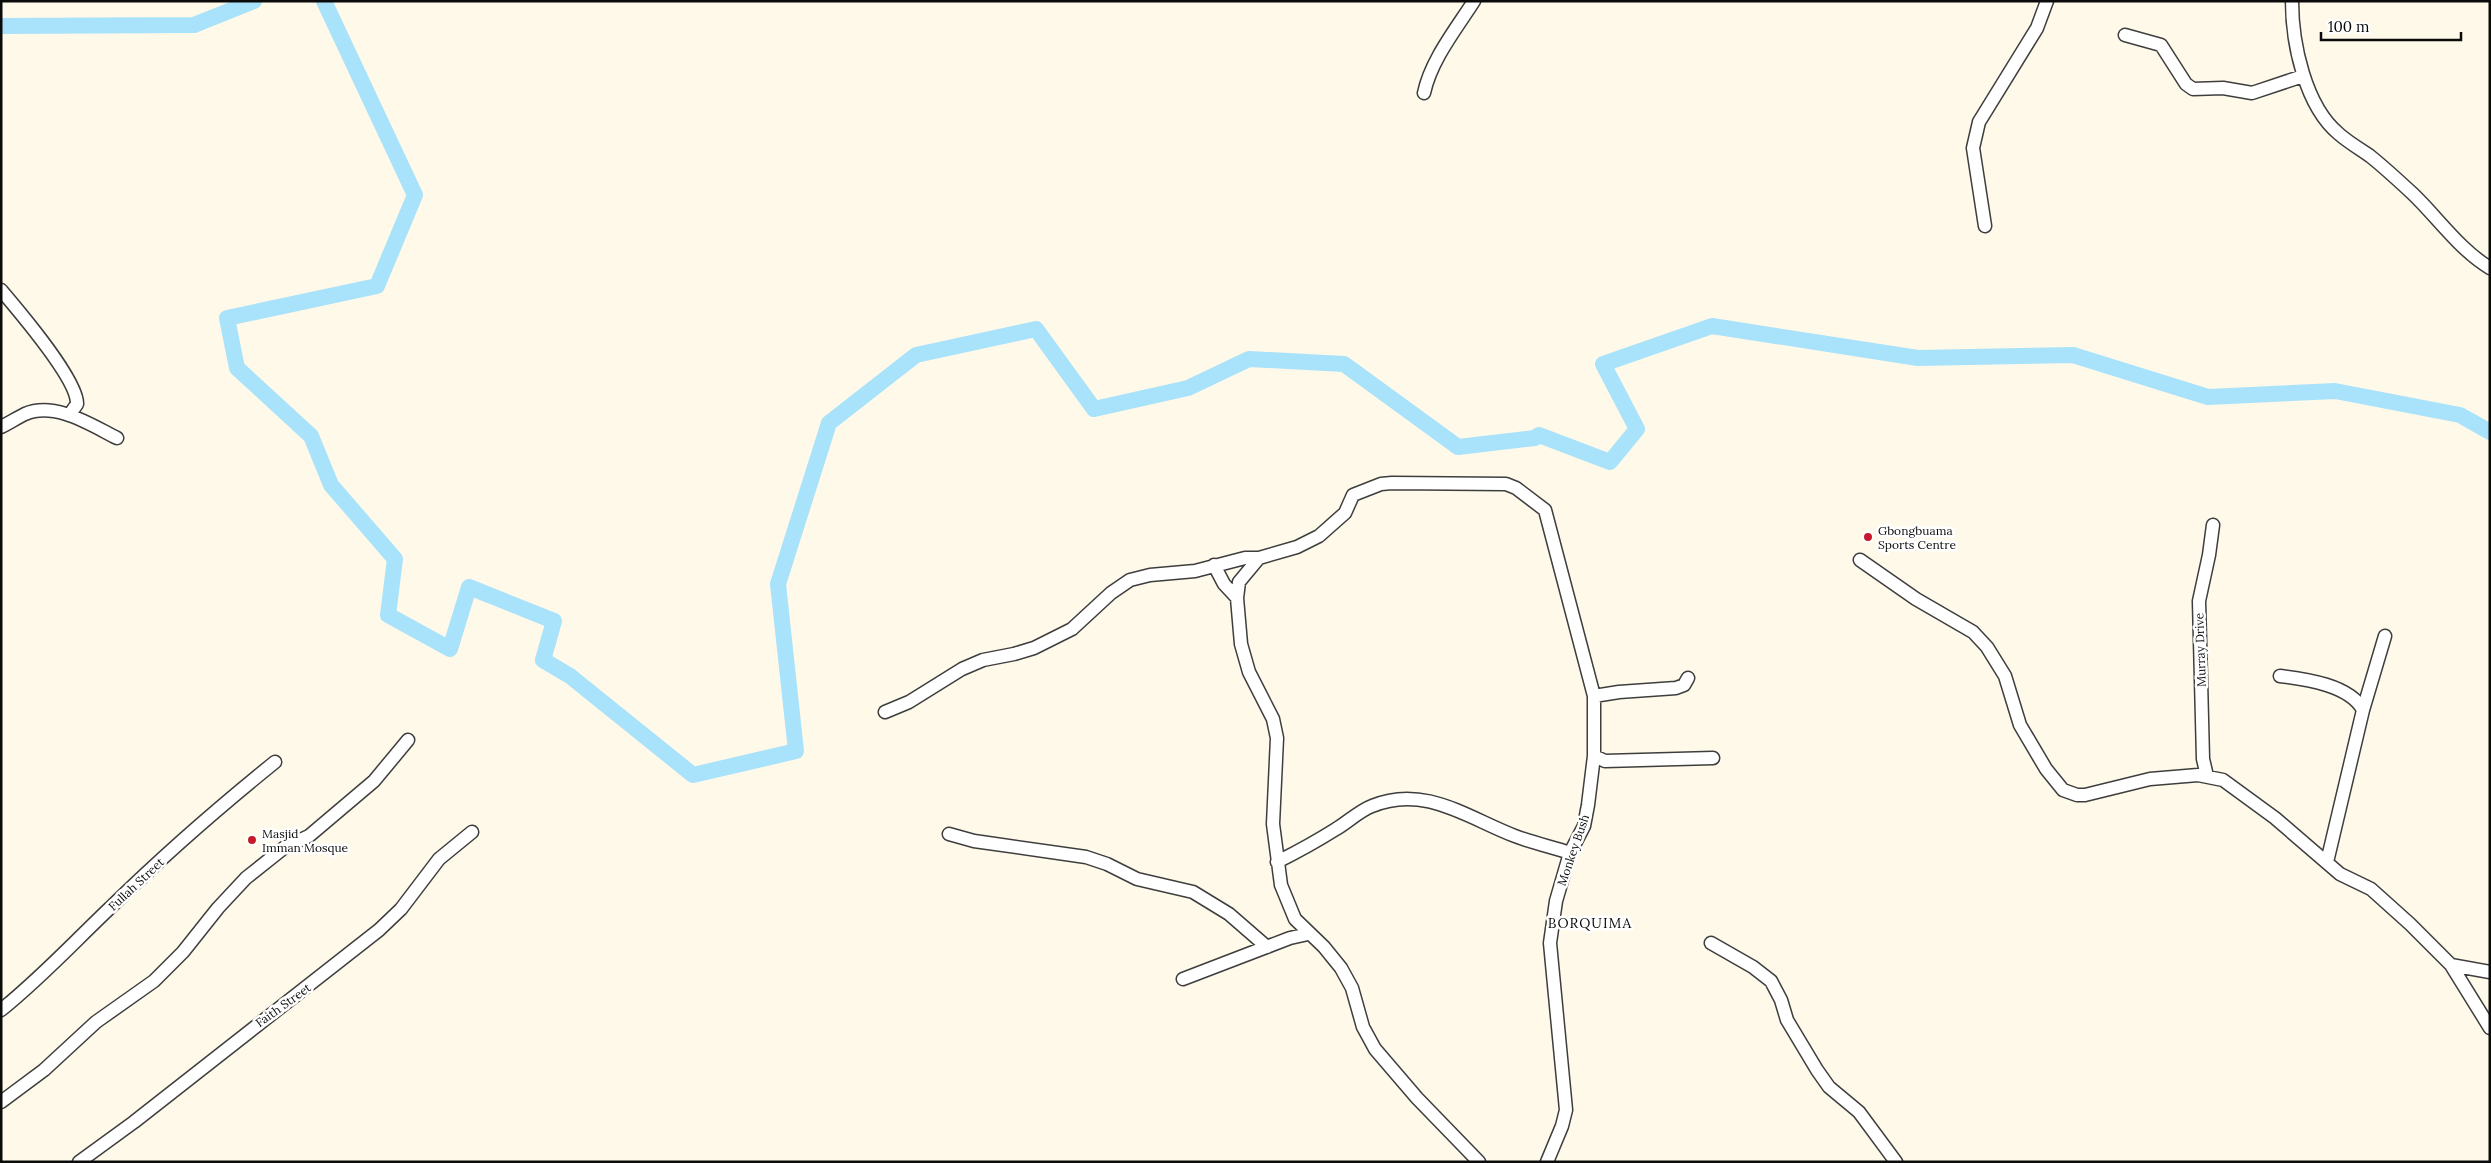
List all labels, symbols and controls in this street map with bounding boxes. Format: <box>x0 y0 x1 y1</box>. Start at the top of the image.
scale bar <box>2321 10 2461 42</box>
text: 100 m <box>2328 17 2369 36</box>
place label: Gbongbuama Sports Centre <box>1878 523 1956 552</box>
marker: Gbongbuama Sports Centre <box>1862 531 1874 543</box>
street label: Murray Drive <box>2191 612 2209 687</box>
street label: Monkey Bush <box>1554 812 1592 888</box>
place label: Masjid Imman Mosque <box>262 826 349 855</box>
marker: Masjid Imman Mosque <box>246 834 258 846</box>
street label: Fullah Street <box>105 854 167 914</box>
district label: BORQUIMA <box>1548 914 1632 932</box>
street label: Faith Street <box>252 980 314 1030</box>

